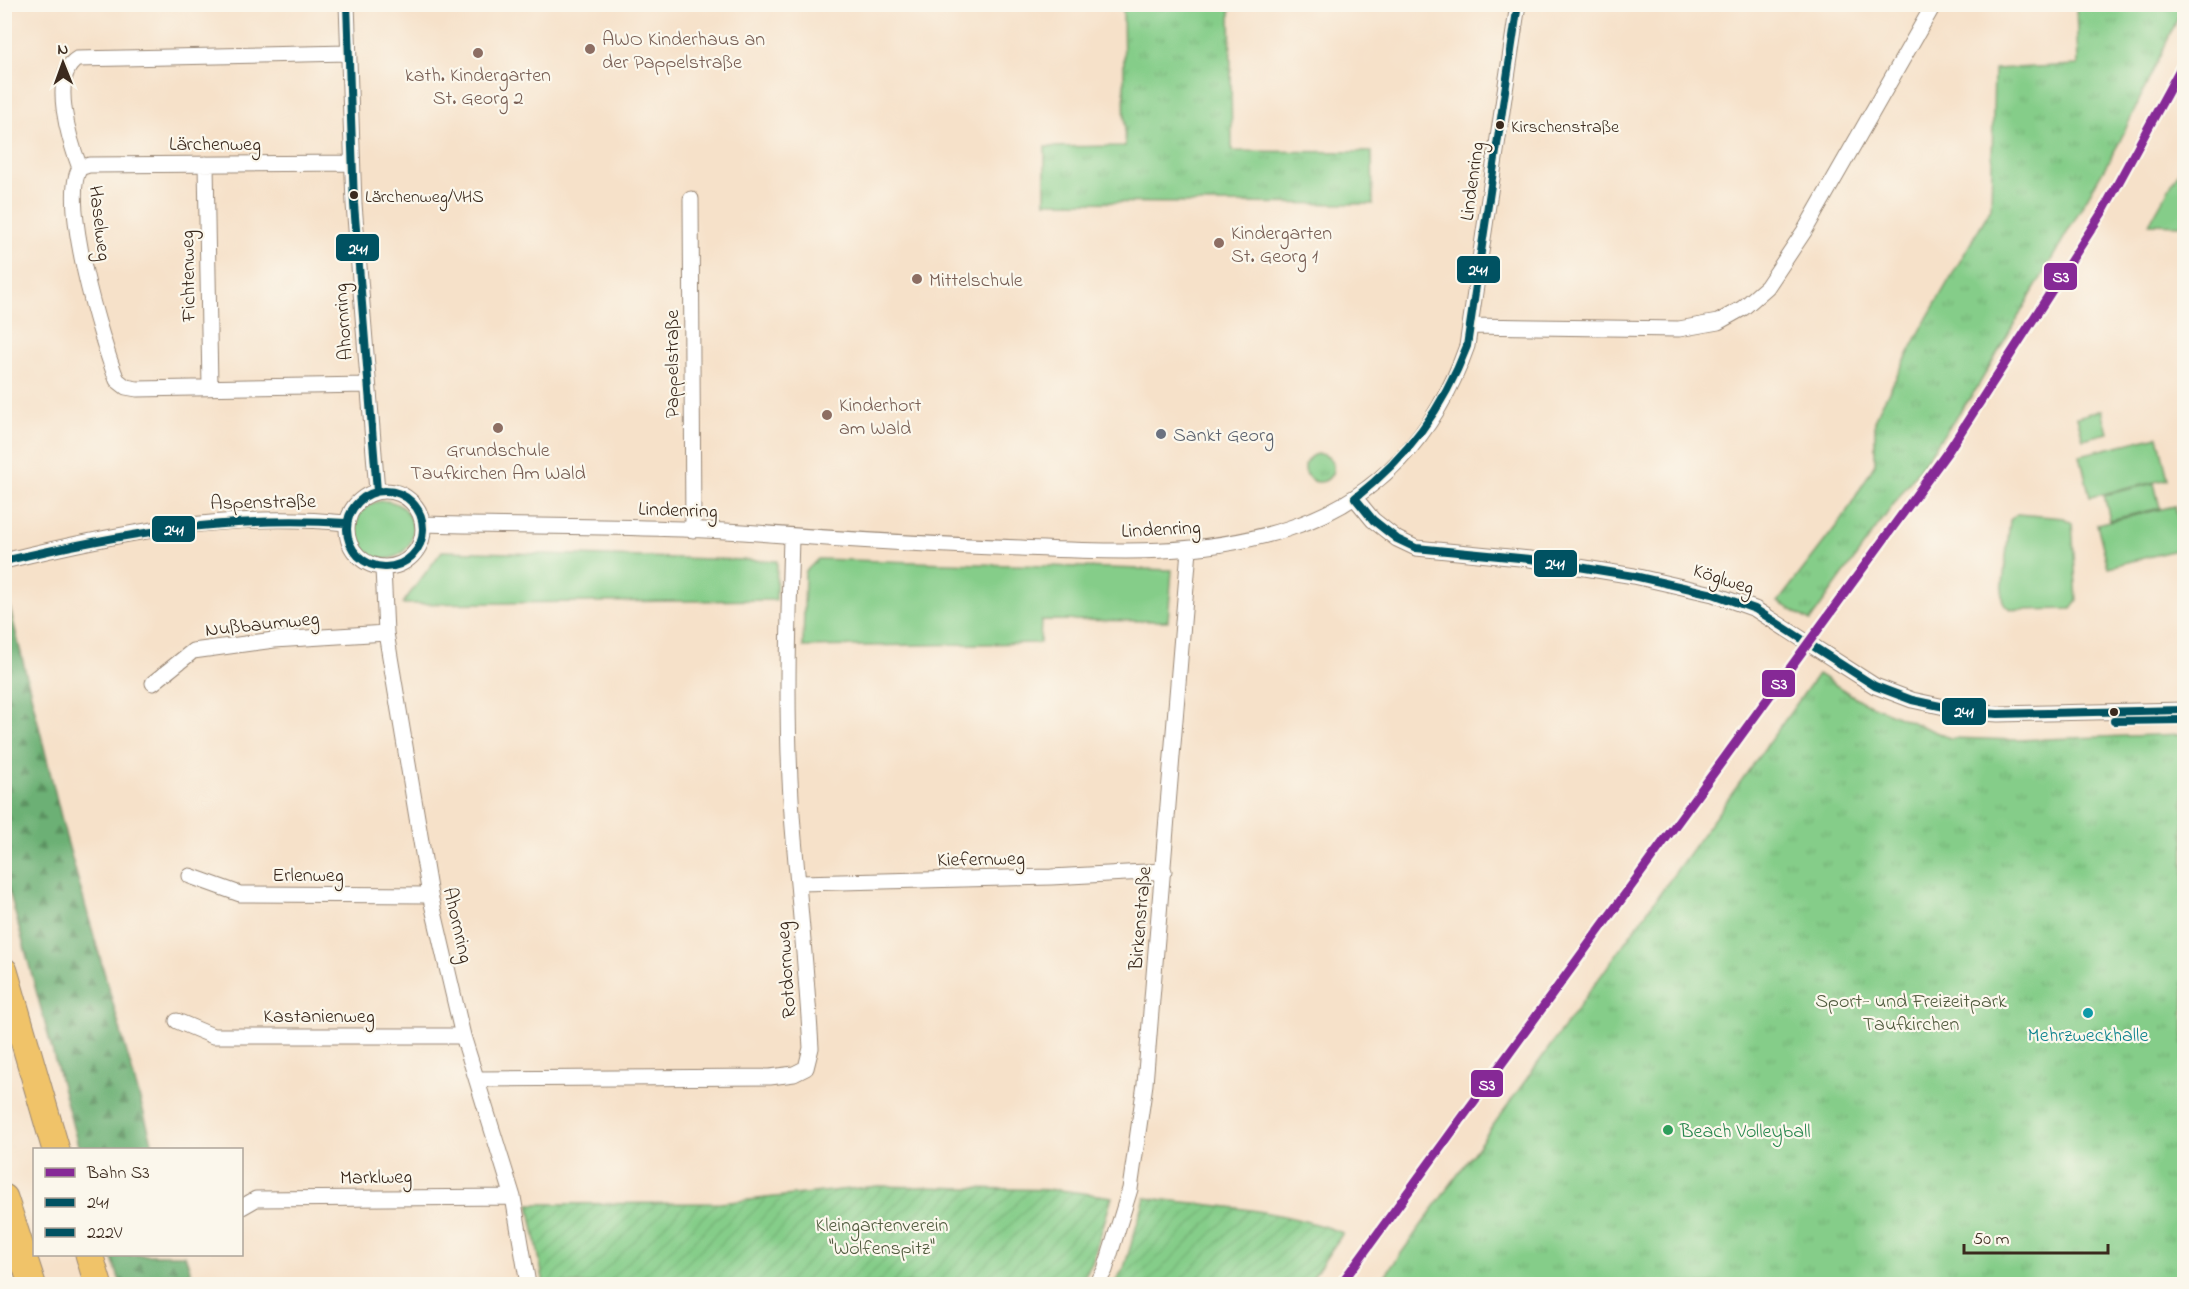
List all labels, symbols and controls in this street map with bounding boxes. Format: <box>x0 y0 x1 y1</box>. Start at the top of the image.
place label: AWO Kinderhaus an der Pappelstraße <box>602 26 765 78</box>
north arrow <box>33 33 93 93</box>
text: N <box>57 38 69 62</box>
marker: AWO Kinderhaus an der Pappelstraße <box>583 42 597 56</box>
marker: kath. Kindergarten St. Georg 2 <box>471 46 485 60</box>
place label: kath. Kindergarten St. Georg 2 <box>405 62 551 115</box>
place label: Kirschenstraße <box>1511 115 1620 141</box>
marker: Kirschenstraße <box>1494 119 1506 131</box>
street label: Lärchenweg <box>169 131 261 161</box>
street label: Lindenring <box>1454 140 1494 223</box>
street label: Haselweg <box>79 184 118 263</box>
place label: Lärchenweg/VHS <box>365 185 484 212</box>
marker: Lärchenweg/VHS <box>348 189 360 201</box>
place label: Kindergarten St. Georg 1 <box>1231 220 1332 273</box>
street label: Fichtenweg <box>174 230 206 323</box>
line badge: 241 <box>335 233 380 262</box>
marker: Kindergarten St. Georg 1 <box>1212 236 1226 250</box>
text: 241 <box>347 238 369 262</box>
line badge: 241 <box>1456 255 1501 284</box>
text: 241 <box>1467 259 1489 283</box>
line badge: S3 <box>2043 262 2078 291</box>
text: S3 <box>2053 266 2070 290</box>
place label: Mittelschule <box>929 267 1023 296</box>
marker: Mittelschule <box>910 272 924 286</box>
street label: Ahornring <box>327 282 363 361</box>
street label: Pappelstraße <box>659 310 688 418</box>
place label: Kinderhort am Wald <box>839 392 922 444</box>
marker: Kinderhort am Wald <box>820 408 834 422</box>
marker: Grundschule Taufkirchen Am Wald <box>491 421 505 435</box>
place label: Sankt Georg <box>1173 422 1274 452</box>
marker: Sankt Georg <box>1154 427 1168 441</box>
place label: Grundschule Taufkirchen Am Wald <box>410 437 586 489</box>
street label: Aspenstraße <box>210 488 316 519</box>
street label: Lindenring <box>638 496 718 528</box>
street label: Lindenring <box>1121 514 1202 548</box>
line badge: 241 <box>151 515 196 543</box>
text: 241 <box>163 519 185 543</box>
line badge: 241 <box>1533 549 1578 578</box>
text: 241 <box>1544 553 1566 577</box>
street label: Köglweg <box>1689 557 1758 605</box>
street label: Nußbaumweg <box>204 605 321 647</box>
line badge: S3 <box>1761 669 1796 698</box>
text: S3 <box>1771 673 1788 697</box>
line badge: 241 <box>1941 697 1987 726</box>
text: 241 <box>1953 701 1975 725</box>
unlabelled marker <box>2108 706 2120 718</box>
street label: Kiefernweg <box>937 845 1025 877</box>
street label: Erlenweg <box>272 862 344 892</box>
street label: Birkenstraße <box>1122 865 1160 972</box>
street label: Ahornring <box>433 885 479 967</box>
street label: Rotdornweg <box>770 920 806 1019</box>
park label: Sport- und Freizeitpark Taufkirchen <box>1815 988 2007 1040</box>
street label: Kastanienweg <box>263 1003 375 1033</box>
marker: Mehrzweckhalle <box>2081 1006 2095 1020</box>
place label: Mehrzweckhalle <box>2028 1022 2148 1051</box>
line badge: S3 <box>1470 1069 1504 1098</box>
text: S3 <box>1479 1074 1496 1098</box>
place label: Beach Volleyball <box>1679 1118 1811 1147</box>
marker: Beach Volleyball <box>1661 1123 1675 1137</box>
legend <box>33 1148 243 1256</box>
text: Bahn S3 <box>86 1161 150 1187</box>
street label: Marklweg <box>340 1163 412 1195</box>
text: 241 <box>87 1191 109 1217</box>
park label: Kleingartenverein "Wolfenspitz" <box>816 1212 949 1264</box>
scale bar <box>1964 1217 2108 1255</box>
text: 222V <box>87 1221 123 1247</box>
text: 50 m <box>1973 1227 2010 1253</box>

